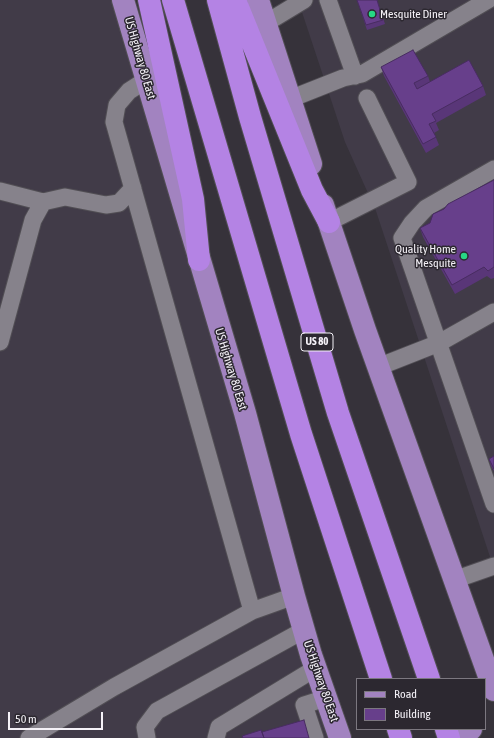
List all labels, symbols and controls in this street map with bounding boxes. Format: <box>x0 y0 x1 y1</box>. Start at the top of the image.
place label: Mesquite Diner <box>380 7 447 21</box>
marker: Mesquite Diner <box>367 9 377 19</box>
street label: US Highway 80 East <box>121 15 159 101</box>
place label: Quality Home Mesquite <box>395 242 456 270</box>
marker: Quality Home Mesquite <box>459 251 469 261</box>
street label: US Highway 80 East <box>212 326 250 412</box>
road number: US 80 <box>301 333 333 351</box>
street label: US Highway 80 East <box>300 638 342 724</box>
legend <box>356 678 486 730</box>
text: Road <box>394 687 417 701</box>
scale bar <box>10 704 105 730</box>
text: Building <box>394 707 431 721</box>
text: 50 m <box>15 712 37 726</box>

